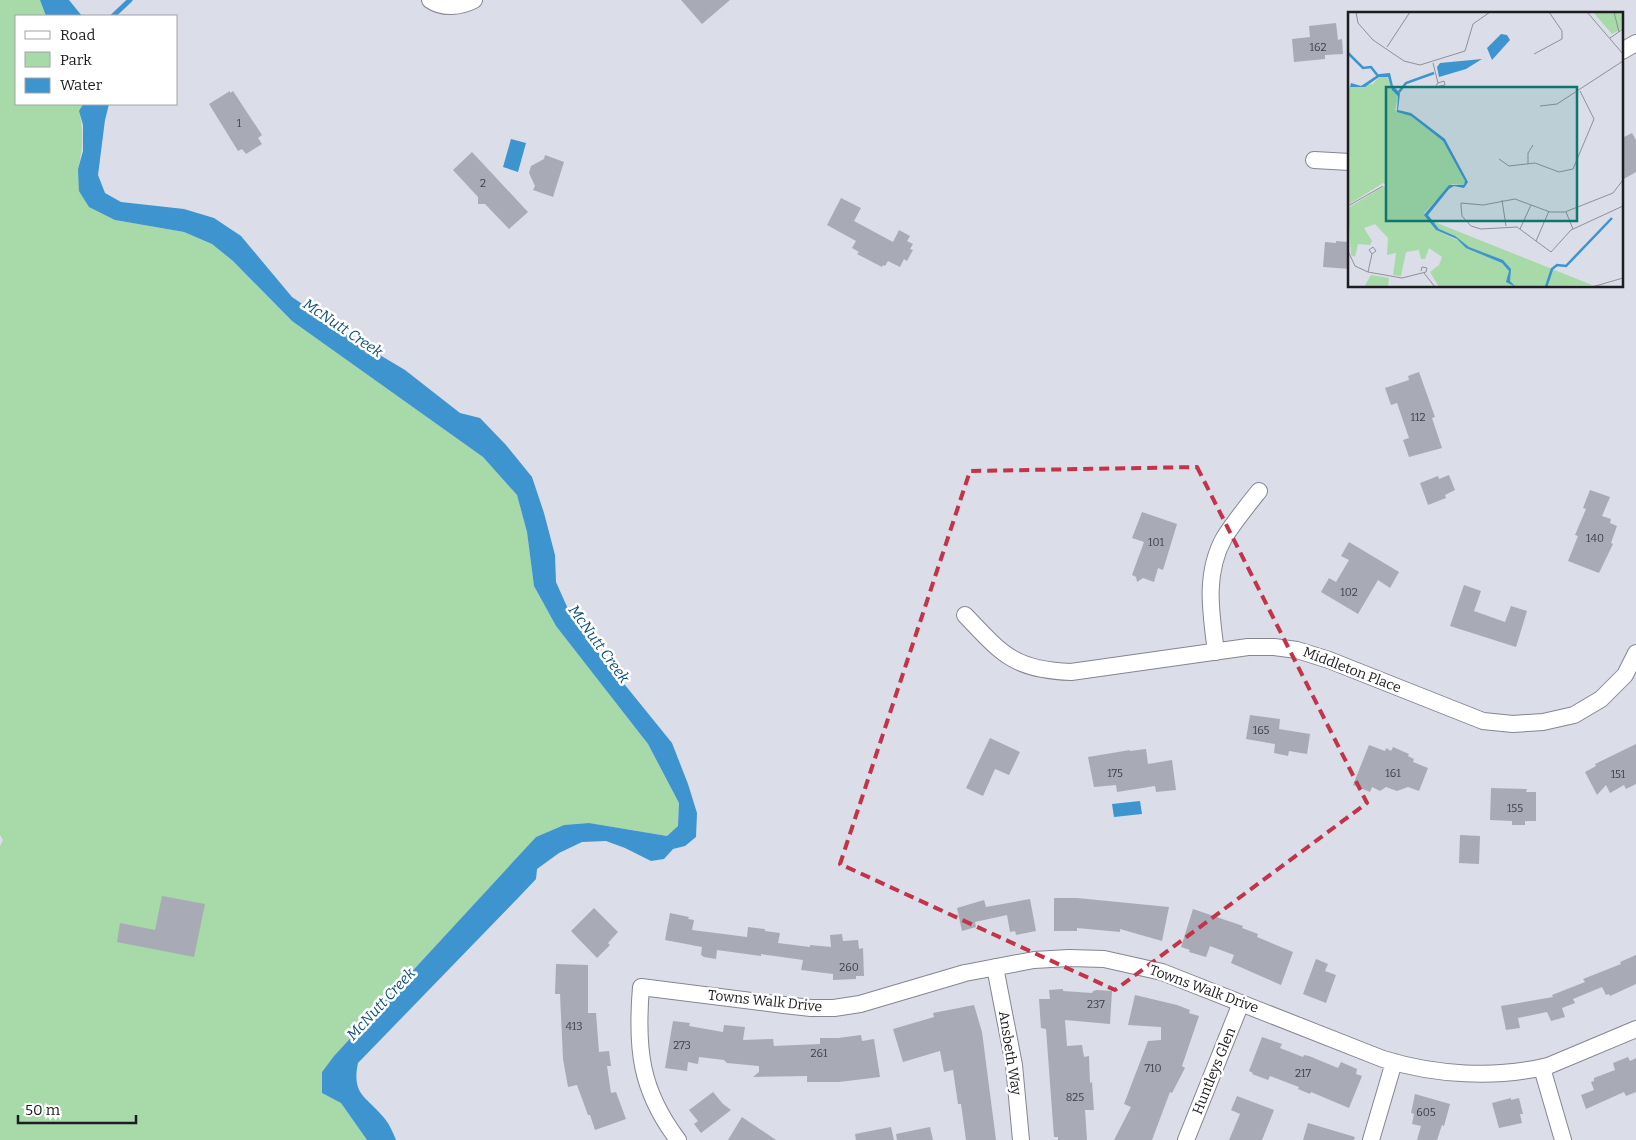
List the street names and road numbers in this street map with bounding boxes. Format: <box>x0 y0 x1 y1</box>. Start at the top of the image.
street label: Middleton Place <box>1301 643 1403 697</box>
street label: Towns Walk Drive <box>1147 961 1261 1017</box>
street label: Towns Walk Drive <box>707 987 823 1015</box>
street label: Ansbeth Way <box>995 1010 1025 1097</box>
street label: Huntleys Glen <box>1189 1025 1239 1117</box>

